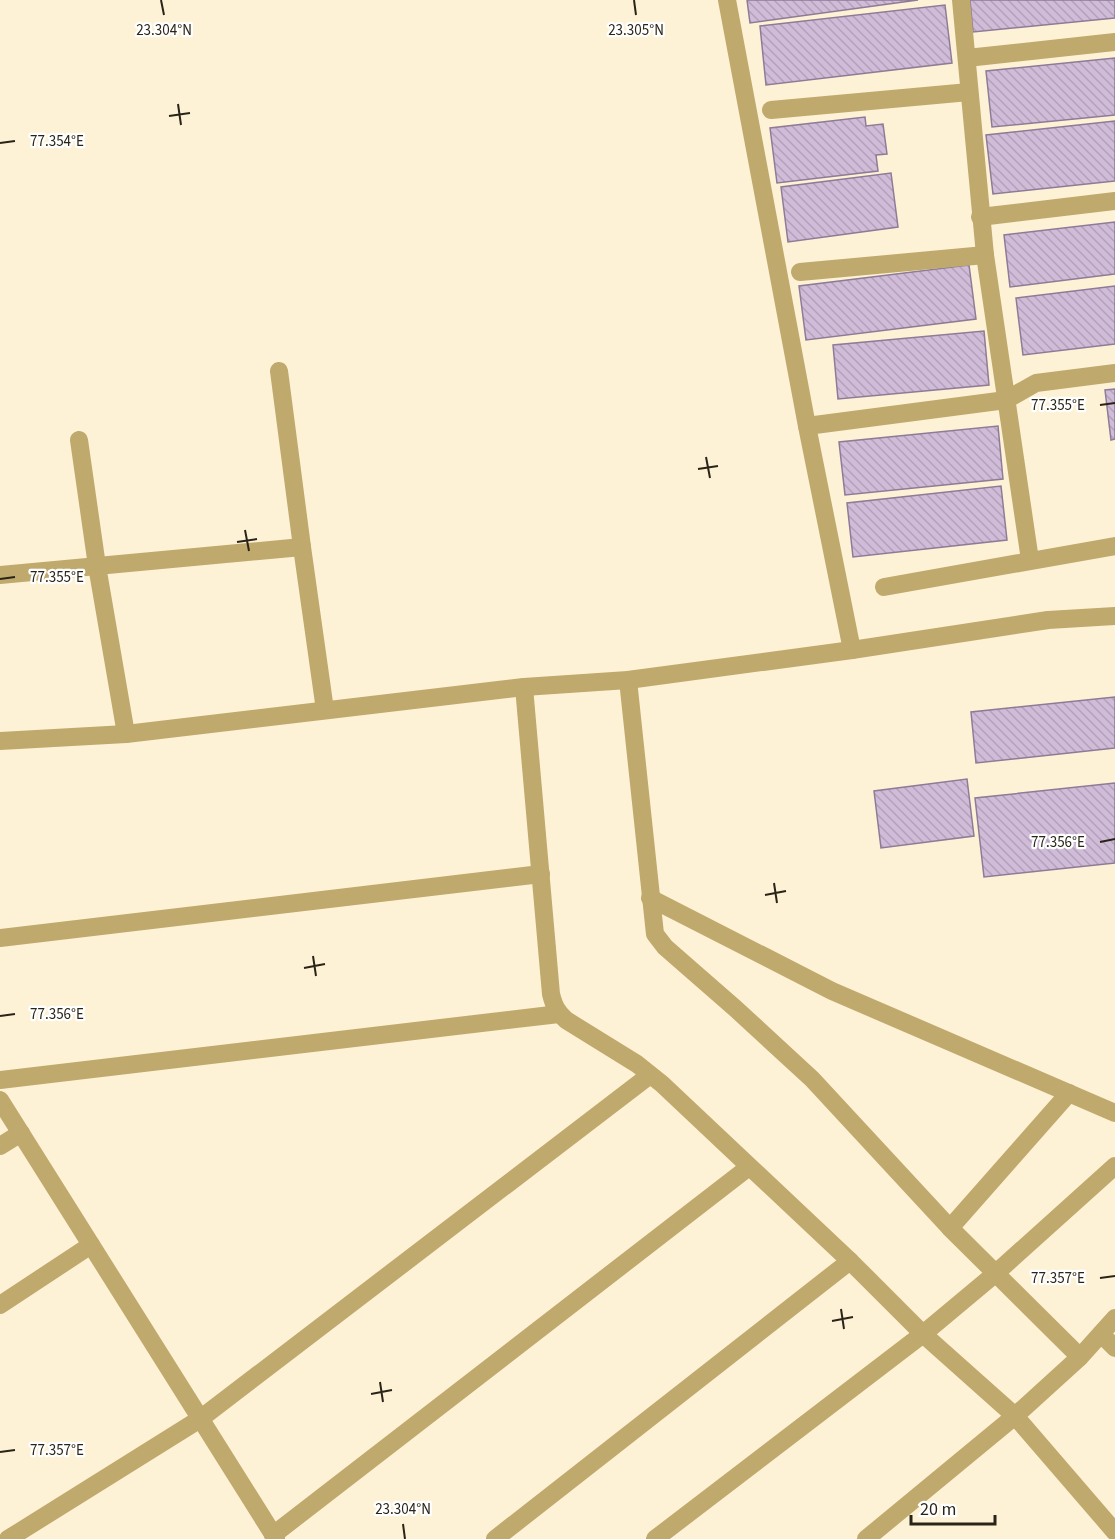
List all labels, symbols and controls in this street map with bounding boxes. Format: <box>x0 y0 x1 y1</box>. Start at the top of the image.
text: 23.304°N <box>136 20 192 41</box>
text: 23.305°N <box>608 20 664 41</box>
text: 77.354°E <box>30 131 84 152</box>
text: 77.355°E <box>1031 395 1085 416</box>
text: 77.355°E <box>30 567 84 588</box>
text: 77.356°E <box>1031 832 1085 853</box>
text: 77.356°E <box>30 1004 84 1025</box>
text: 77.357°E <box>1031 1268 1085 1289</box>
text: 77.357°E <box>30 1440 84 1461</box>
scale bar <box>911 1488 995 1526</box>
text: 20 m <box>920 1497 956 1522</box>
text: 23.304°N <box>375 1499 431 1520</box>

